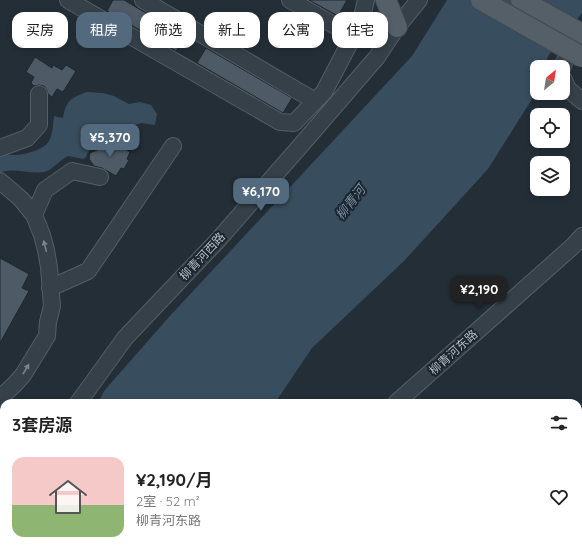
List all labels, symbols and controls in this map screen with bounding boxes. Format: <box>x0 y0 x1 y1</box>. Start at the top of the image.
chip: 买房 <box>12 12 68 48</box>
chip: 租房 <box>76 12 132 48</box>
chip: 筛选 <box>140 12 196 48</box>
chip: 新上 <box>204 12 260 48</box>
chip: 公寓 <box>268 12 324 48</box>
chip: 住宅 <box>332 12 388 48</box>
north arrow <box>530 60 570 100</box>
map controls <box>530 60 570 196</box>
button: locate <box>530 108 570 148</box>
pin: ¥5,370 <box>77 124 143 158</box>
text: ¥5,370 <box>90 129 130 145</box>
button: layers <box>530 156 570 196</box>
pin: ¥6,170 <box>228 178 294 212</box>
water label: 柳青河 <box>332 179 370 222</box>
text: ¥6,170 <box>242 183 280 199</box>
street label: 柳青河西路 <box>176 229 228 283</box>
one-way arrow <box>42 240 48 252</box>
pin: ¥2,190 <box>446 276 512 310</box>
text: ¥2,190 <box>460 281 498 297</box>
street label: 柳青河东路 <box>426 326 480 378</box>
one-way arrow <box>23 363 30 375</box>
icon: filters <box>548 412 570 434</box>
text: 3套房源 <box>12 414 72 435</box>
text: ¥2,190/月 <box>136 469 213 490</box>
icon: home <box>44 473 92 521</box>
icon: heart <box>548 486 570 508</box>
text: 2室 · 52 m² <box>136 493 200 509</box>
text: 柳青河东路 <box>136 512 201 528</box>

